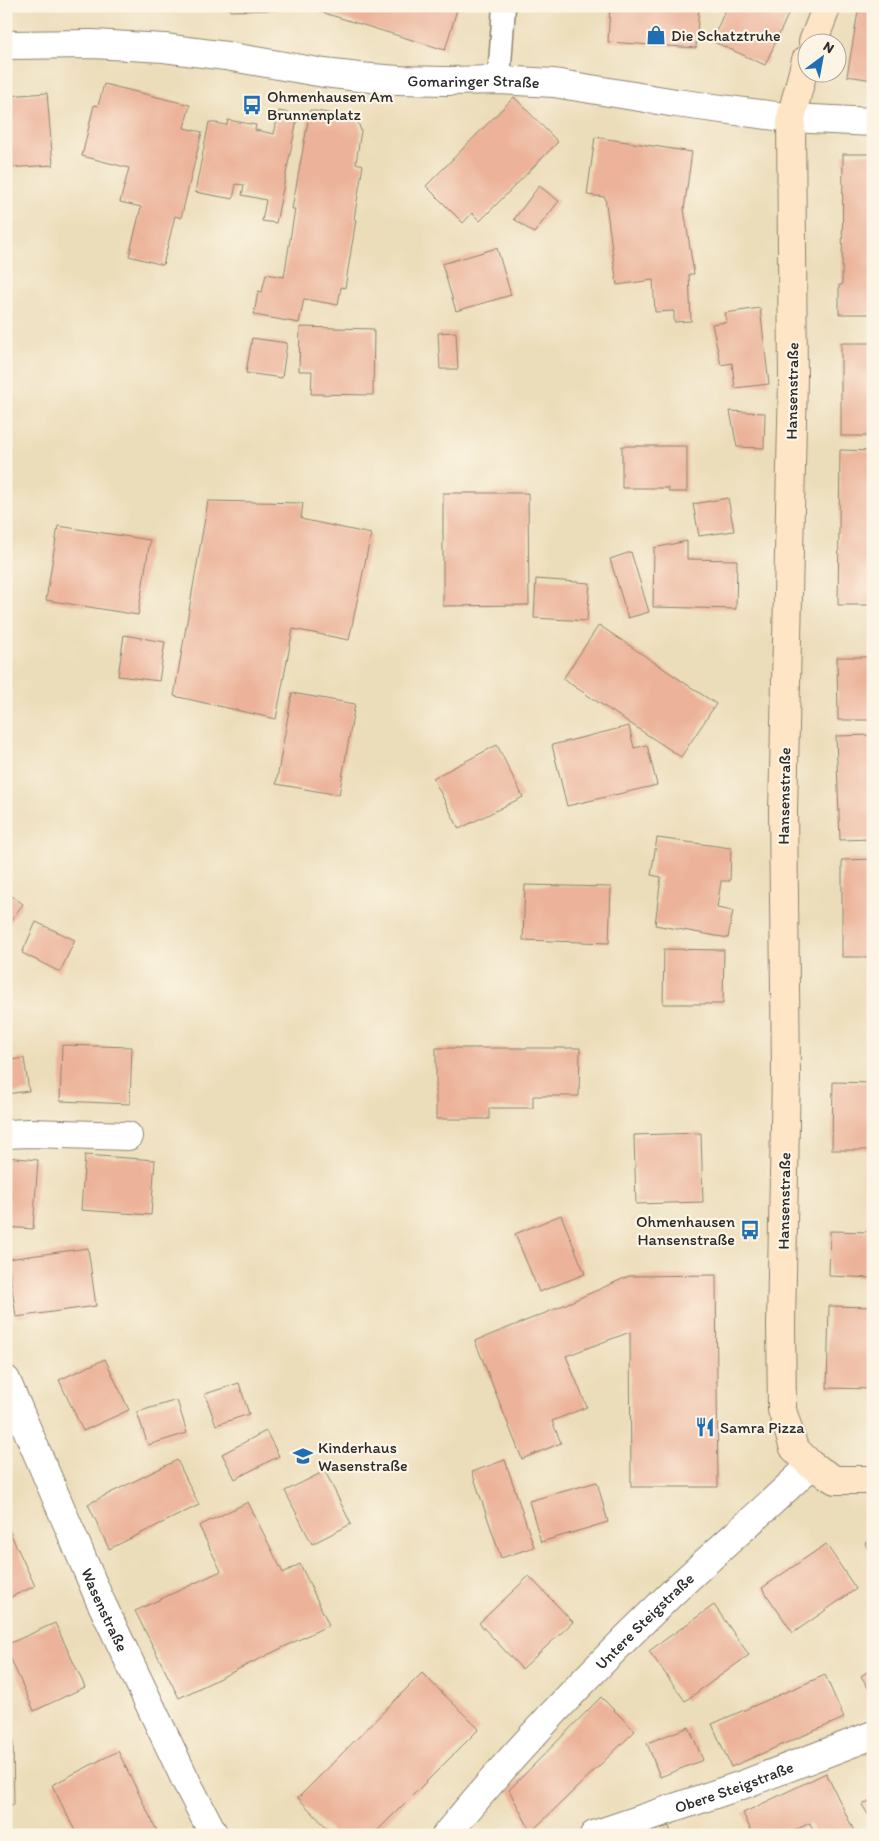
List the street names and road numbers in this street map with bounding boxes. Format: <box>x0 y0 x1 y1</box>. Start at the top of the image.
street label: Gomaringer Straße <box>407 70 540 92</box>
street label: Hansenstraße <box>782 342 802 440</box>
street label: Hansenstraße <box>774 747 794 845</box>
street label: Hansenstraße <box>774 1152 794 1250</box>
street label: Wasenstraße <box>78 1565 132 1654</box>
street label: Untere Steigstraße <box>591 1568 698 1673</box>
street label: Obere Steigstraße <box>672 1757 796 1817</box>

